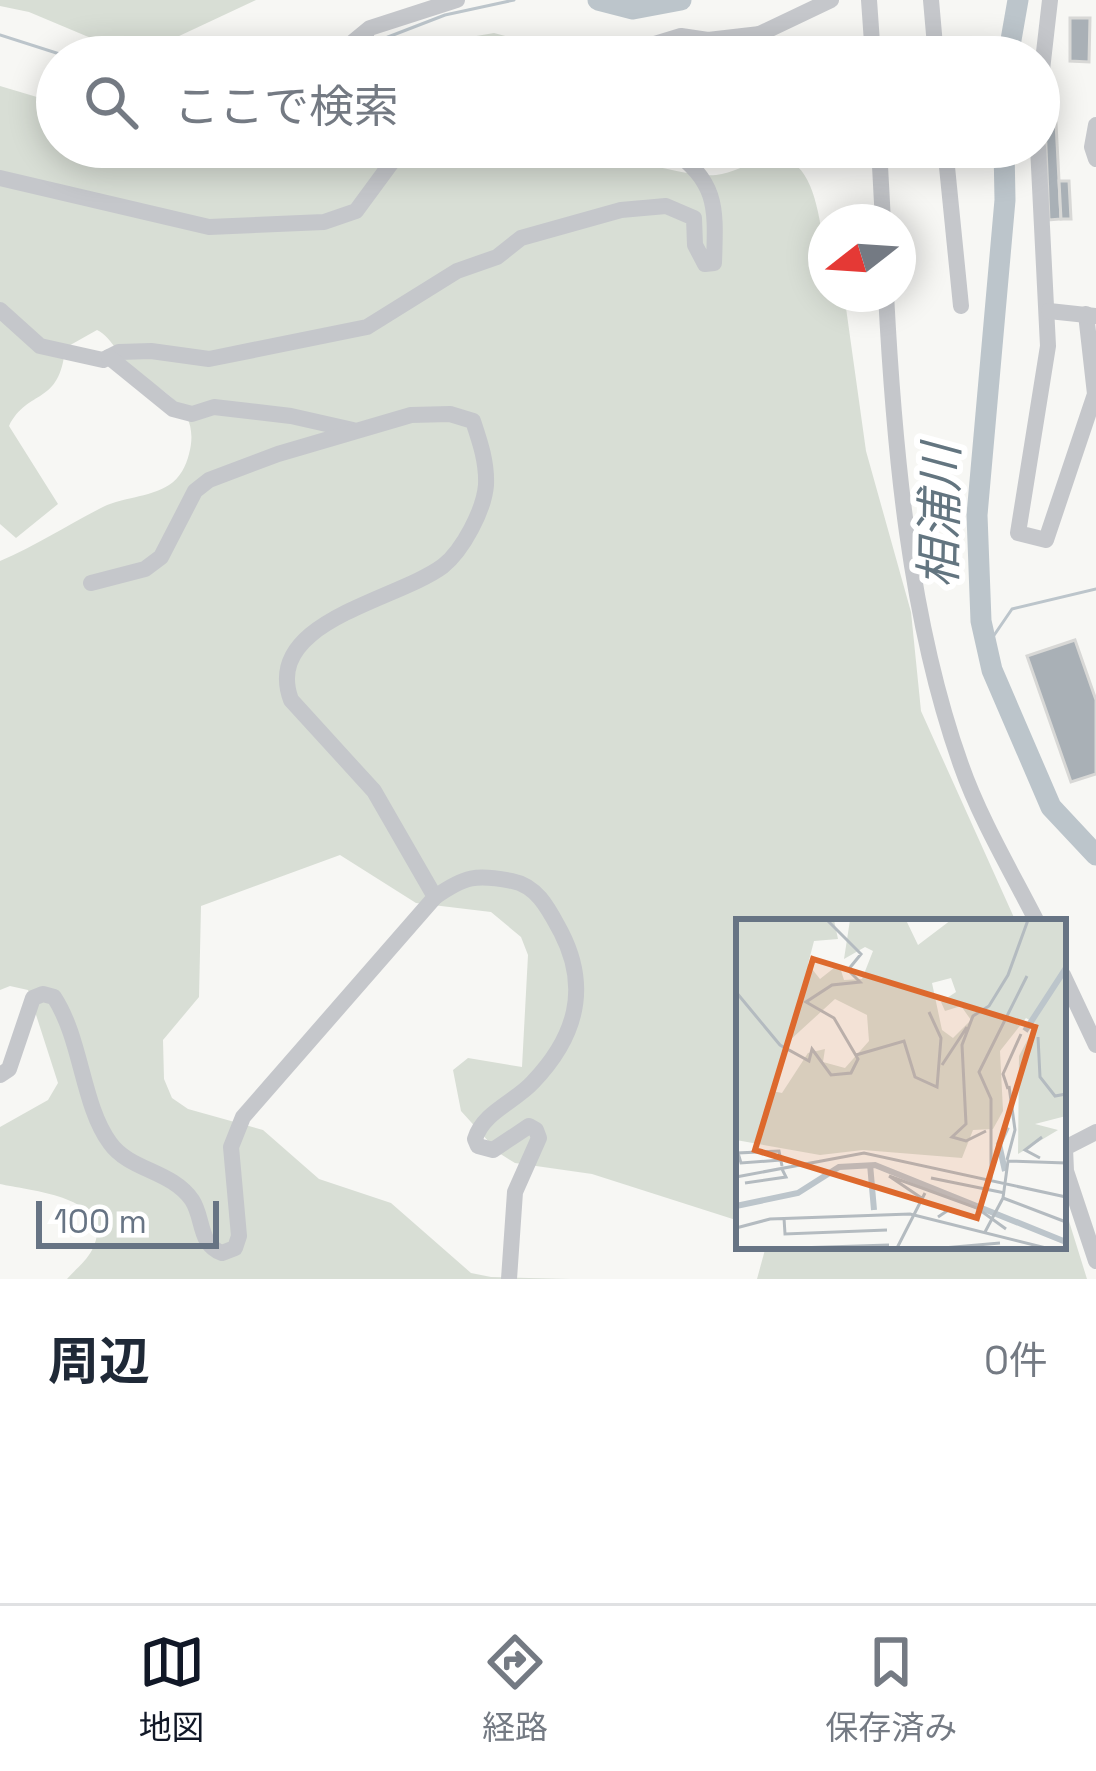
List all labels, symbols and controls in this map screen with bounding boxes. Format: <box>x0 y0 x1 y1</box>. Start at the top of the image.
search box <box>36 36 1060 168</box>
icon: search <box>78 69 144 135</box>
text: ここで検索 <box>174 78 399 135</box>
north arrow <box>808 204 916 312</box>
water label: 相浦川 <box>908 438 972 589</box>
inset map <box>736 919 1066 1249</box>
scale bar <box>36 1195 219 1248</box>
text: 100 m <box>54 1201 147 1243</box>
text: 周辺 <box>48 1329 150 1394</box>
text: 0件 <box>984 1336 1048 1385</box>
tab: 地図 <box>139 1629 205 1749</box>
tab: 経路 <box>482 1629 548 1749</box>
tab: 保存済み <box>825 1629 957 1749</box>

